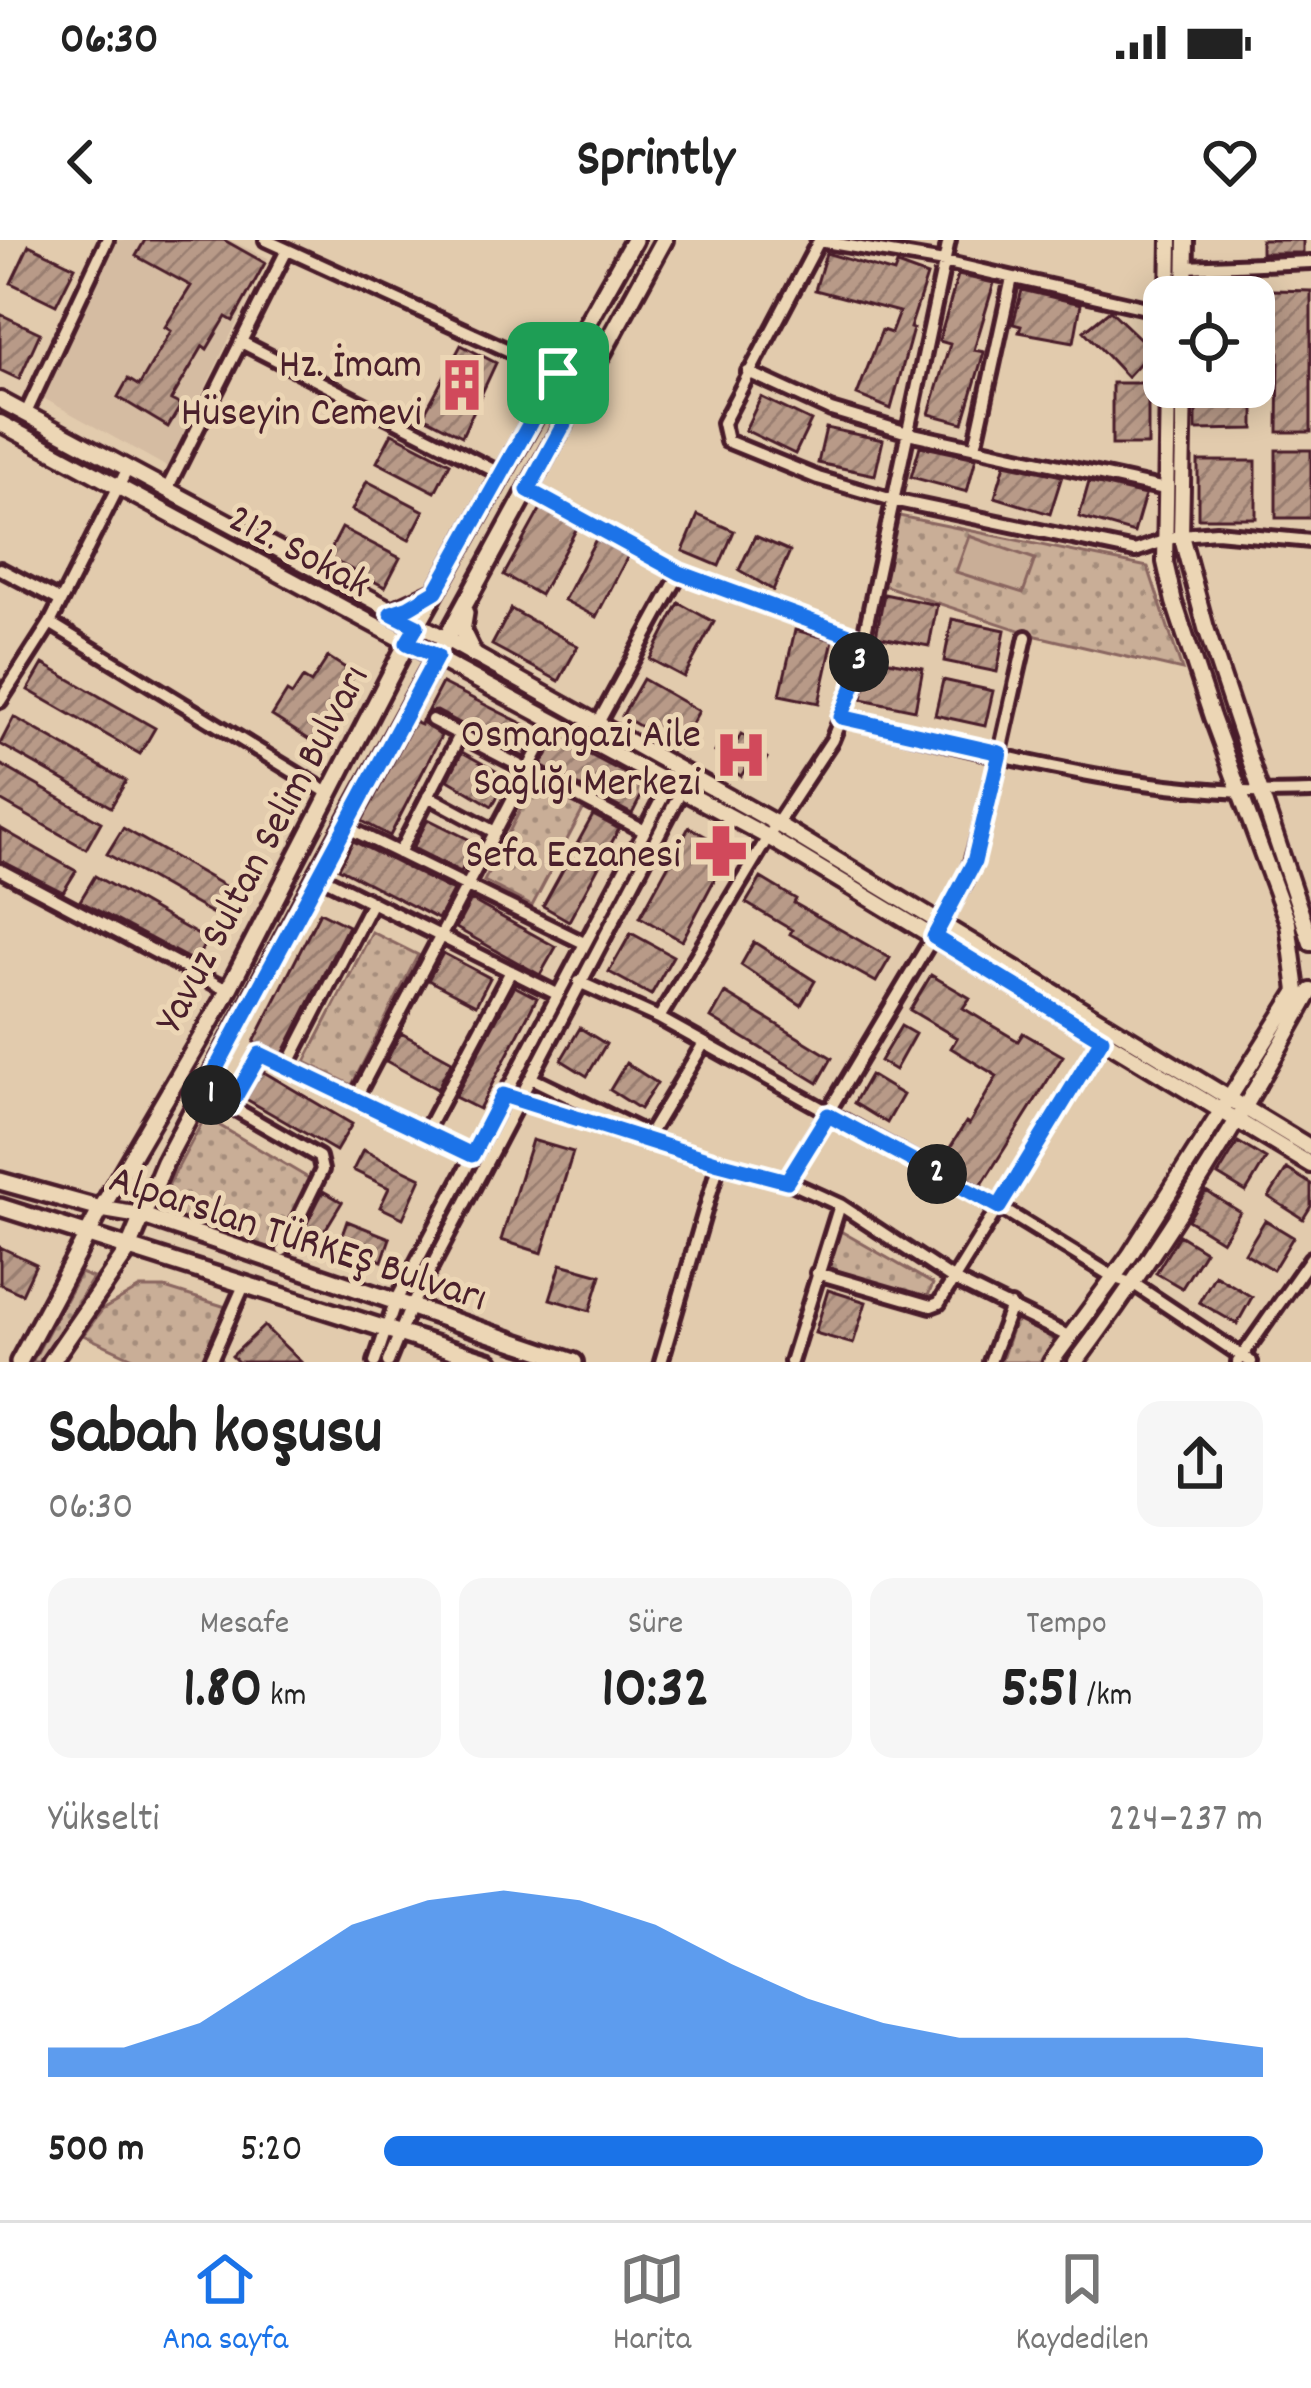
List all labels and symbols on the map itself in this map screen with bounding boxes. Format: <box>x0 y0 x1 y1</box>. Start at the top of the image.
pin <box>507 322 609 424</box>
place label: Hz. İmam Hüseyin Cemevi <box>181 338 422 446</box>
building icon: Hz. İmam Hüseyin Cemevi <box>433 356 491 414</box>
street label: 212. Sokak <box>216 492 380 617</box>
pin: 3 <box>829 632 889 692</box>
street label: Yavuz Sultan Selim Bulvarı <box>143 656 388 1045</box>
place label: Osmangazi Aile Sağlığı Merkezi <box>461 708 701 816</box>
hospital icon: Osmangazi Aile Sağlığı Merkezi <box>712 726 770 784</box>
pharmacy icon: Sefa Eczanesi <box>692 822 750 880</box>
place label: Sefa Eczanesi <box>465 828 681 888</box>
pin: 1 <box>181 1065 241 1125</box>
pin: 2 <box>907 1144 967 1204</box>
street label: Alparslan TÜRKEŞ Bulvarı <box>100 1152 494 1331</box>

